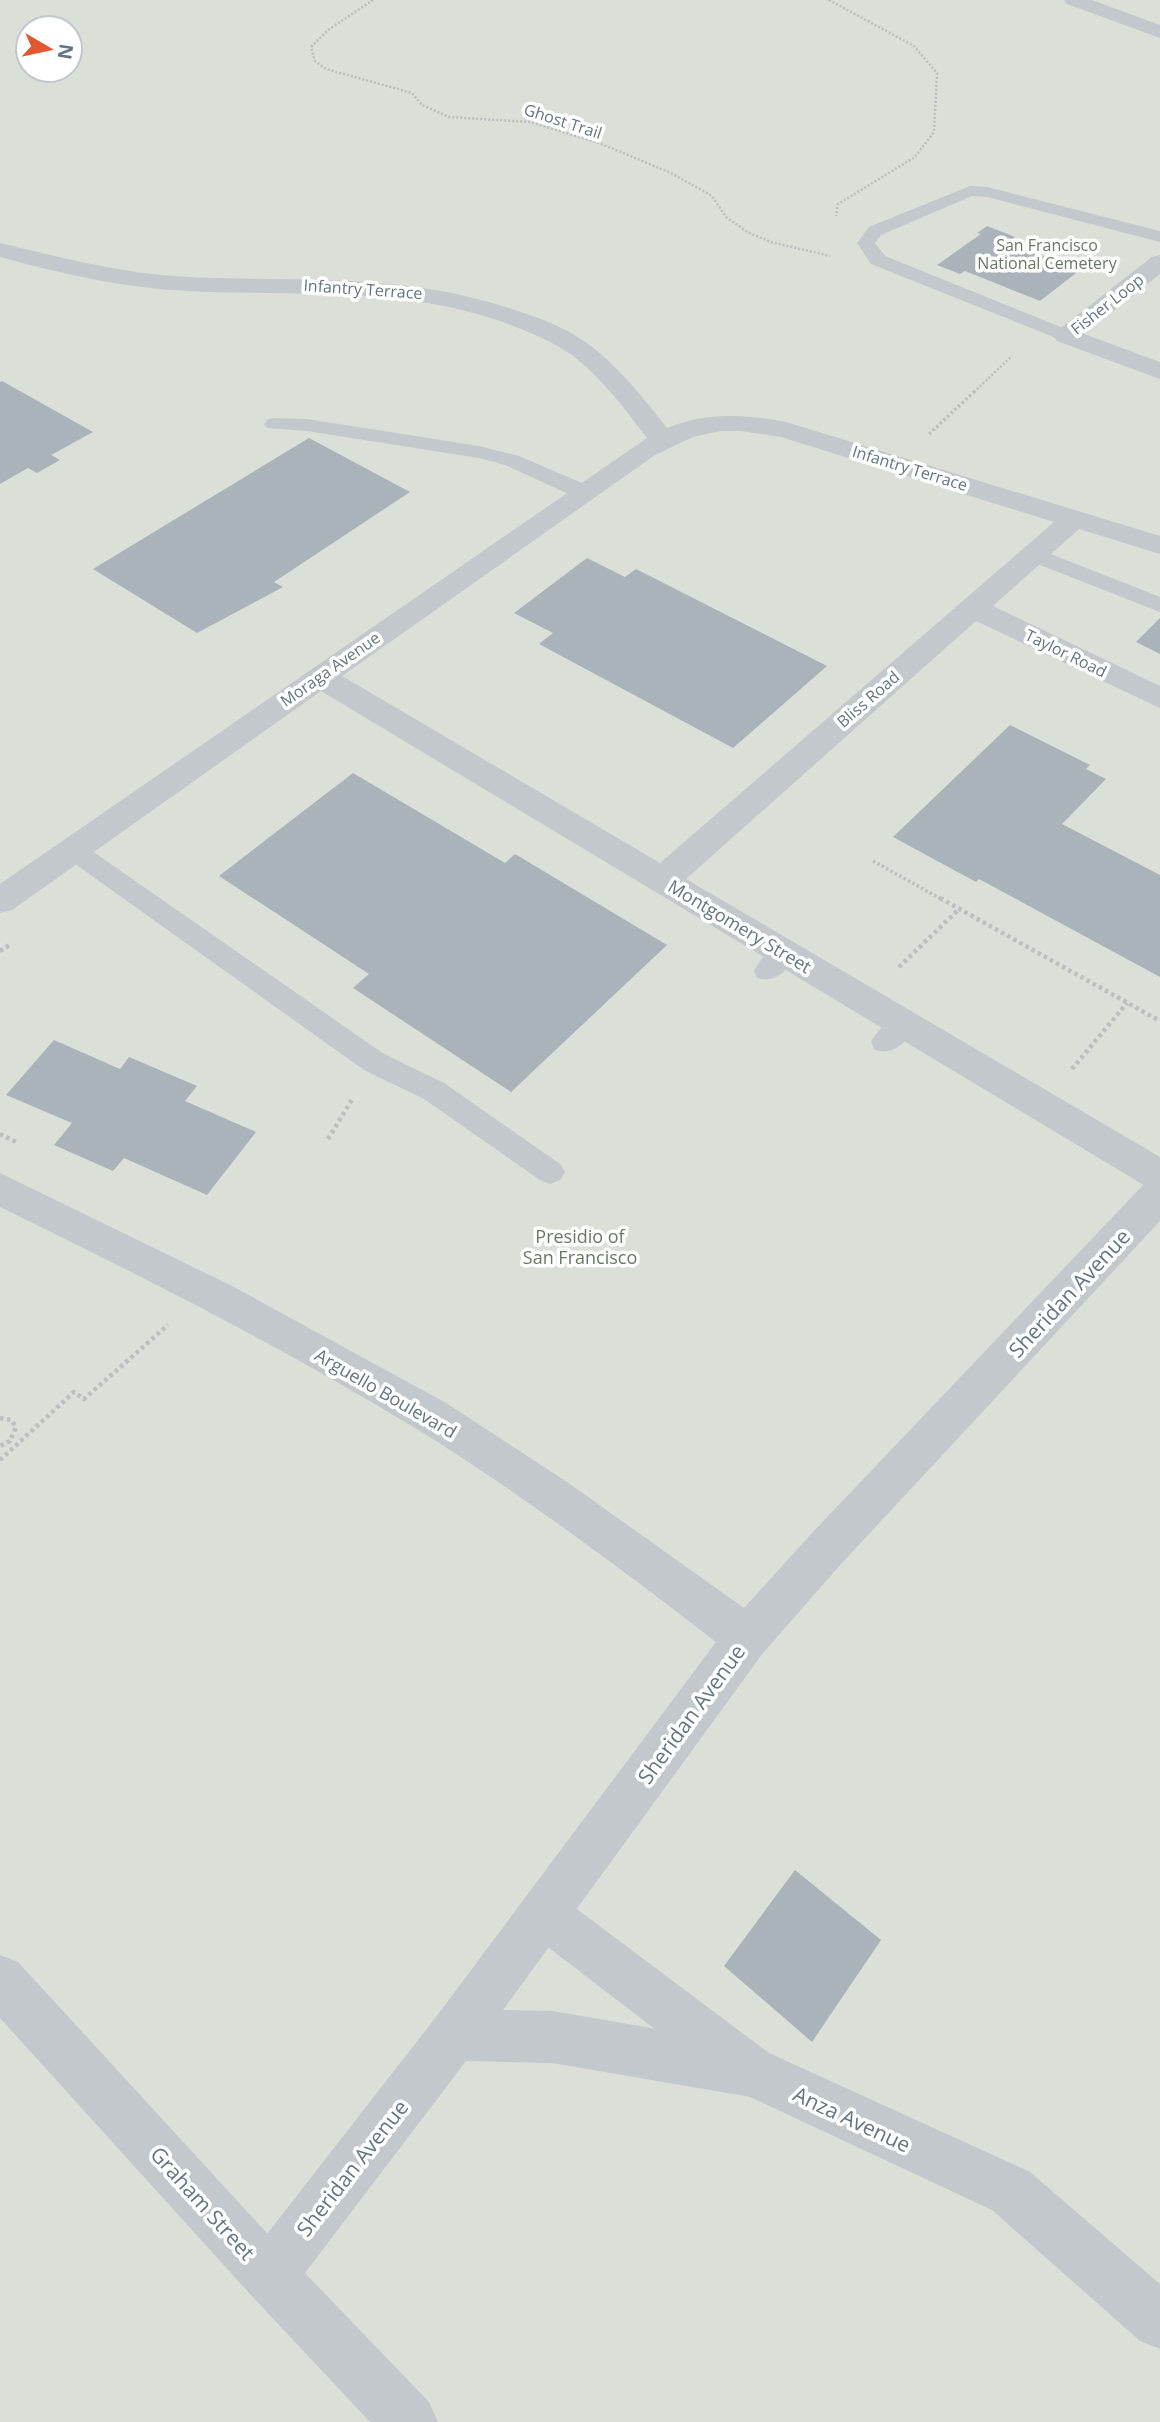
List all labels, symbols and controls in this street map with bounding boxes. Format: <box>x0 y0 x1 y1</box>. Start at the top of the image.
north arrow <box>14 14 84 84</box>
text: N <box>52 42 80 61</box>
street label: Ghost Trail <box>521 98 605 144</box>
park label: San Francisco National Cemetery <box>977 234 1118 274</box>
street label: Fisher Loop <box>1066 269 1148 339</box>
street label: Infantry Terrace <box>303 274 423 304</box>
street label: Infantry Terrace <box>850 440 970 496</box>
street label: Taylor Road <box>1022 624 1110 682</box>
street label: Moraga Avenue <box>276 626 384 712</box>
street label: Bliss Road <box>832 666 904 732</box>
street label: Montgomery Street <box>664 874 816 978</box>
street label: Sheridan Avenue <box>1002 1223 1136 1363</box>
park label: Presidio of San Francisco <box>523 1224 637 1269</box>
street label: Arguello Boulevard <box>311 1343 461 1443</box>
street label: Sheridan Avenue <box>631 1639 751 1789</box>
street label: Anza Avenue <box>789 2080 915 2158</box>
street label: Sheridan Avenue <box>290 2094 414 2242</box>
street label: Graham Street <box>145 2140 261 2266</box>

